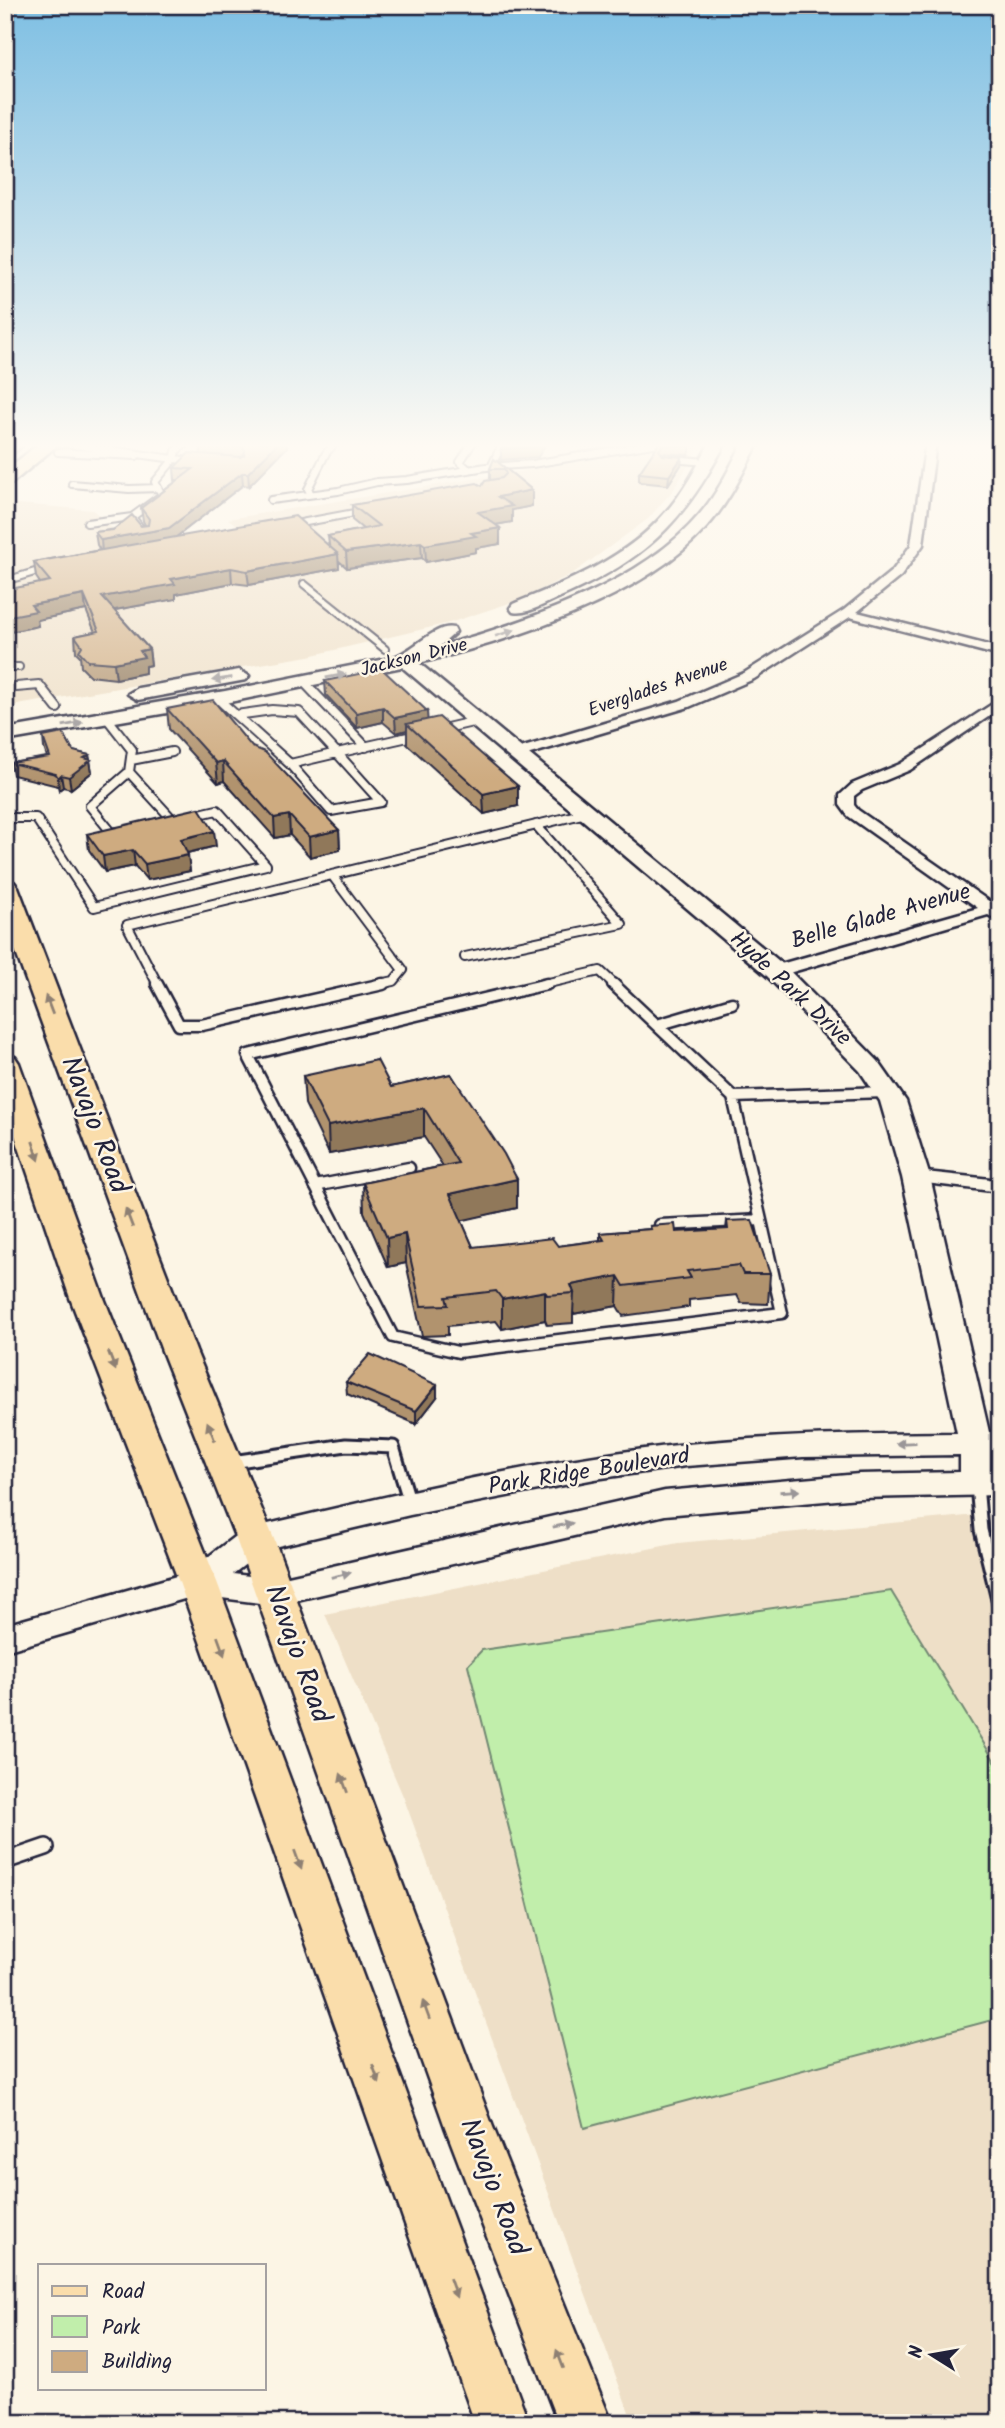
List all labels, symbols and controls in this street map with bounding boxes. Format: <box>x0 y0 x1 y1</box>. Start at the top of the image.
one-way arrow <box>494 627 515 638</box>
street label: Jackson Drive <box>357 630 471 686</box>
street label: Everglades Avenue <box>584 650 732 726</box>
one-way arrow <box>325 671 347 682</box>
one-way arrow <box>211 674 233 685</box>
one-way arrow <box>62 718 84 729</box>
street label: Belle Glade Avenue <box>787 874 975 960</box>
street label: Hyde Park Drive <box>721 923 859 1055</box>
one-way arrow <box>44 995 55 1016</box>
street label: Navajo Road <box>47 1050 141 1201</box>
one-way arrow <box>31 1140 42 1161</box>
one-way arrow <box>123 1208 134 1229</box>
one-way arrow <box>107 1351 118 1372</box>
one-way arrow <box>205 1420 216 1441</box>
one-way arrow <box>895 1437 917 1449</box>
street label: Park Ridge Boulevard <box>486 1438 693 1506</box>
one-way arrow <box>779 1485 801 1496</box>
one-way arrow <box>552 1520 574 1531</box>
one-way arrow <box>330 1570 352 1581</box>
street label: Navajo Road <box>251 1579 343 1730</box>
one-way arrow <box>216 1635 227 1656</box>
one-way arrow <box>338 1773 349 1794</box>
one-way arrow <box>293 1849 304 1870</box>
one-way arrow <box>420 1999 431 2020</box>
one-way arrow <box>371 2063 382 2084</box>
street label: Navajo Road <box>446 2112 540 2263</box>
legend <box>38 2264 266 2390</box>
text: Road <box>102 2276 145 2309</box>
one-way arrow <box>448 2277 459 2298</box>
text: Park <box>102 2312 140 2345</box>
north arrow <box>897 2320 967 2390</box>
text: N <box>901 2343 933 2361</box>
text: Building <box>102 2346 172 2379</box>
one-way arrow <box>555 2349 566 2370</box>

